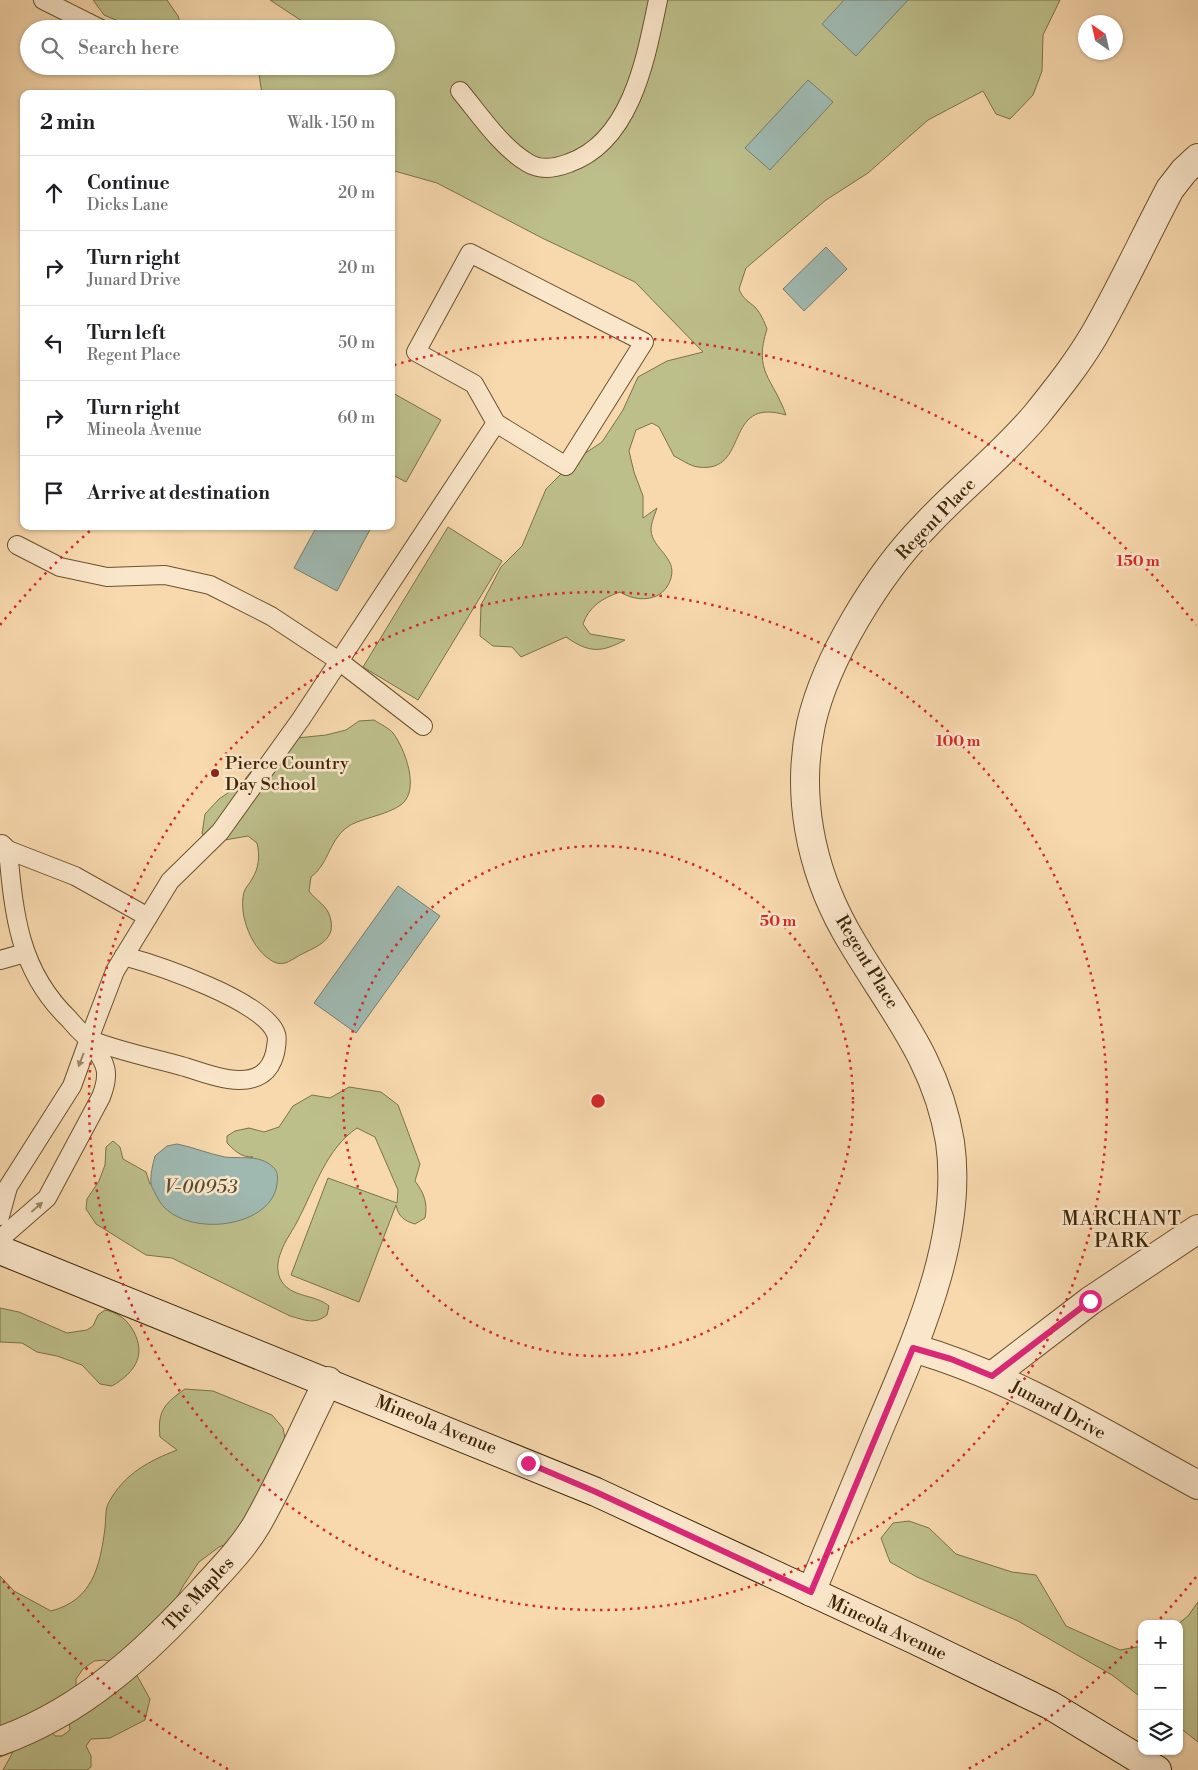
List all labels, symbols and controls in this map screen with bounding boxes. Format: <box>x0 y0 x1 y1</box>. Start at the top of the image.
north arrow <box>1078 15 1123 60</box>
search box <box>20 20 395 75</box>
icon: search <box>38 34 66 62</box>
text: Search here <box>78 36 179 60</box>
text: 2 min <box>40 110 95 136</box>
text: Walk · 150 m <box>287 113 375 133</box>
text: Continue <box>87 171 170 195</box>
icon: ahead <box>40 179 68 207</box>
text: 20 m <box>338 183 375 203</box>
text: Dicks Lane <box>87 195 168 215</box>
text: Turn right <box>87 246 180 270</box>
icon: right <box>40 254 68 282</box>
text: 20 m <box>338 258 375 278</box>
text: Junard Drive <box>87 270 181 290</box>
text: Turn left <box>87 321 166 345</box>
icon: left <box>40 329 68 357</box>
text: 50 m <box>338 333 375 353</box>
text: Regent Place <box>87 345 181 365</box>
text: Turn right <box>87 396 180 420</box>
icon: right <box>40 404 68 432</box>
text: 60 m <box>337 408 375 428</box>
text: Mineola Avenue <box>87 420 202 440</box>
street label: Regent Place <box>891 473 981 565</box>
icon: arrive <box>40 479 68 507</box>
text: Arrive at destination <box>87 481 270 505</box>
text: 150 m <box>1116 552 1160 571</box>
text: 100 m <box>936 732 981 751</box>
place label: Pierce Country Day School <box>225 752 349 796</box>
marker: Pierce Country Day School <box>209 767 221 779</box>
street label: Regent Place <box>830 911 904 1013</box>
text: 50 m <box>760 912 796 931</box>
one-way arrow <box>77 1053 85 1068</box>
centre of rings <box>589 1092 607 1110</box>
water label: V-00953 <box>165 1175 238 1199</box>
one-way arrow <box>30 1201 42 1213</box>
district label: MARCHANT PARK <box>1062 1207 1182 1253</box>
route start <box>1079 1290 1102 1313</box>
street label: Junard Drive <box>1005 1375 1110 1445</box>
street label: Mineola Avenue <box>372 1390 500 1460</box>
route end <box>517 1452 540 1475</box>
street label: The Maples <box>159 1552 239 1636</box>
street label: Mineola Avenue <box>824 1590 950 1666</box>
map controls <box>1138 1620 1183 1755</box>
button: + <box>1138 1620 1183 1665</box>
button: − <box>1138 1665 1183 1710</box>
button: layers <box>1138 1710 1183 1755</box>

